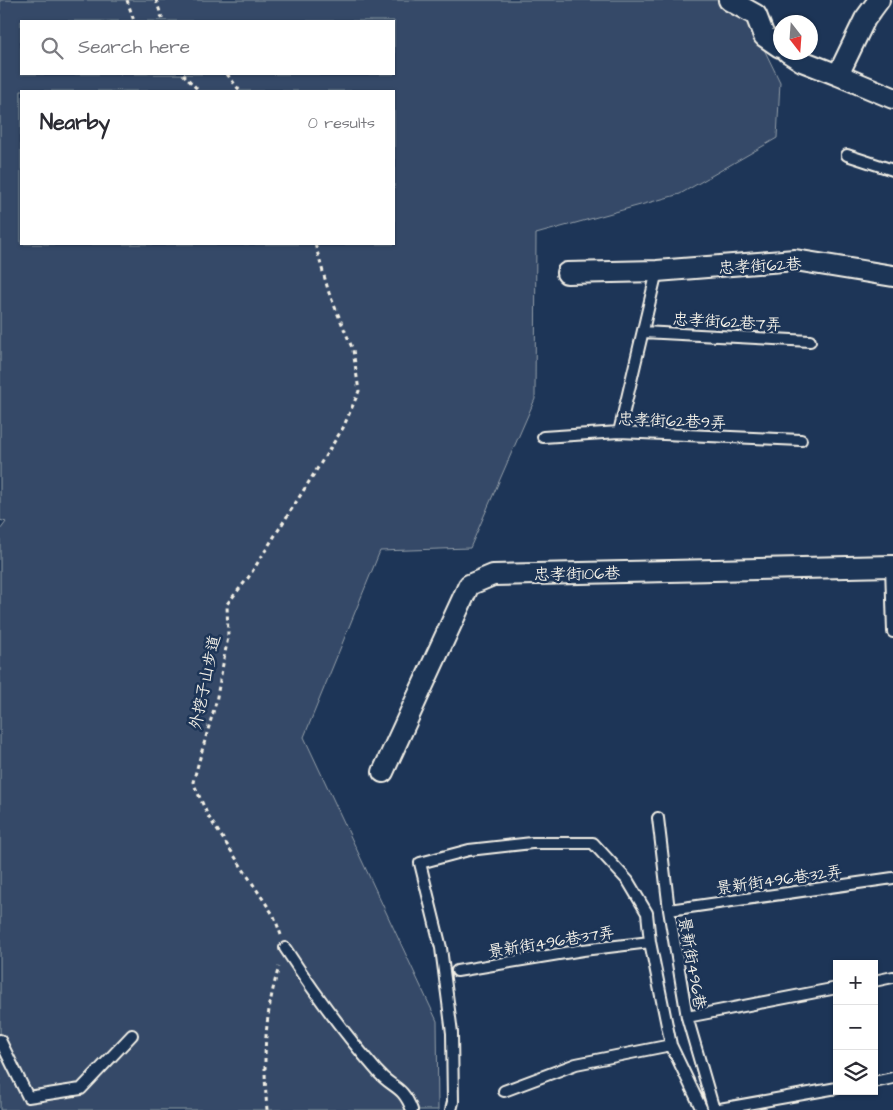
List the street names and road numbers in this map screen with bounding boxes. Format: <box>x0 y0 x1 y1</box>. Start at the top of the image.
street label: 忠孝街62巷 <box>718 253 802 279</box>
street label: 忠孝街62巷7弄 <box>672 308 782 336</box>
street label: 忠孝街62巷9弄 <box>617 408 726 434</box>
street label: 忠孝街106巷 <box>534 562 620 586</box>
street label: 外挖子山步道 <box>184 633 226 731</box>
street label: 景新街496巷32弄 <box>715 860 844 900</box>
street label: 景新街496巷 <box>673 915 711 1011</box>
street label: 景新街496巷37弄 <box>486 921 616 963</box>

